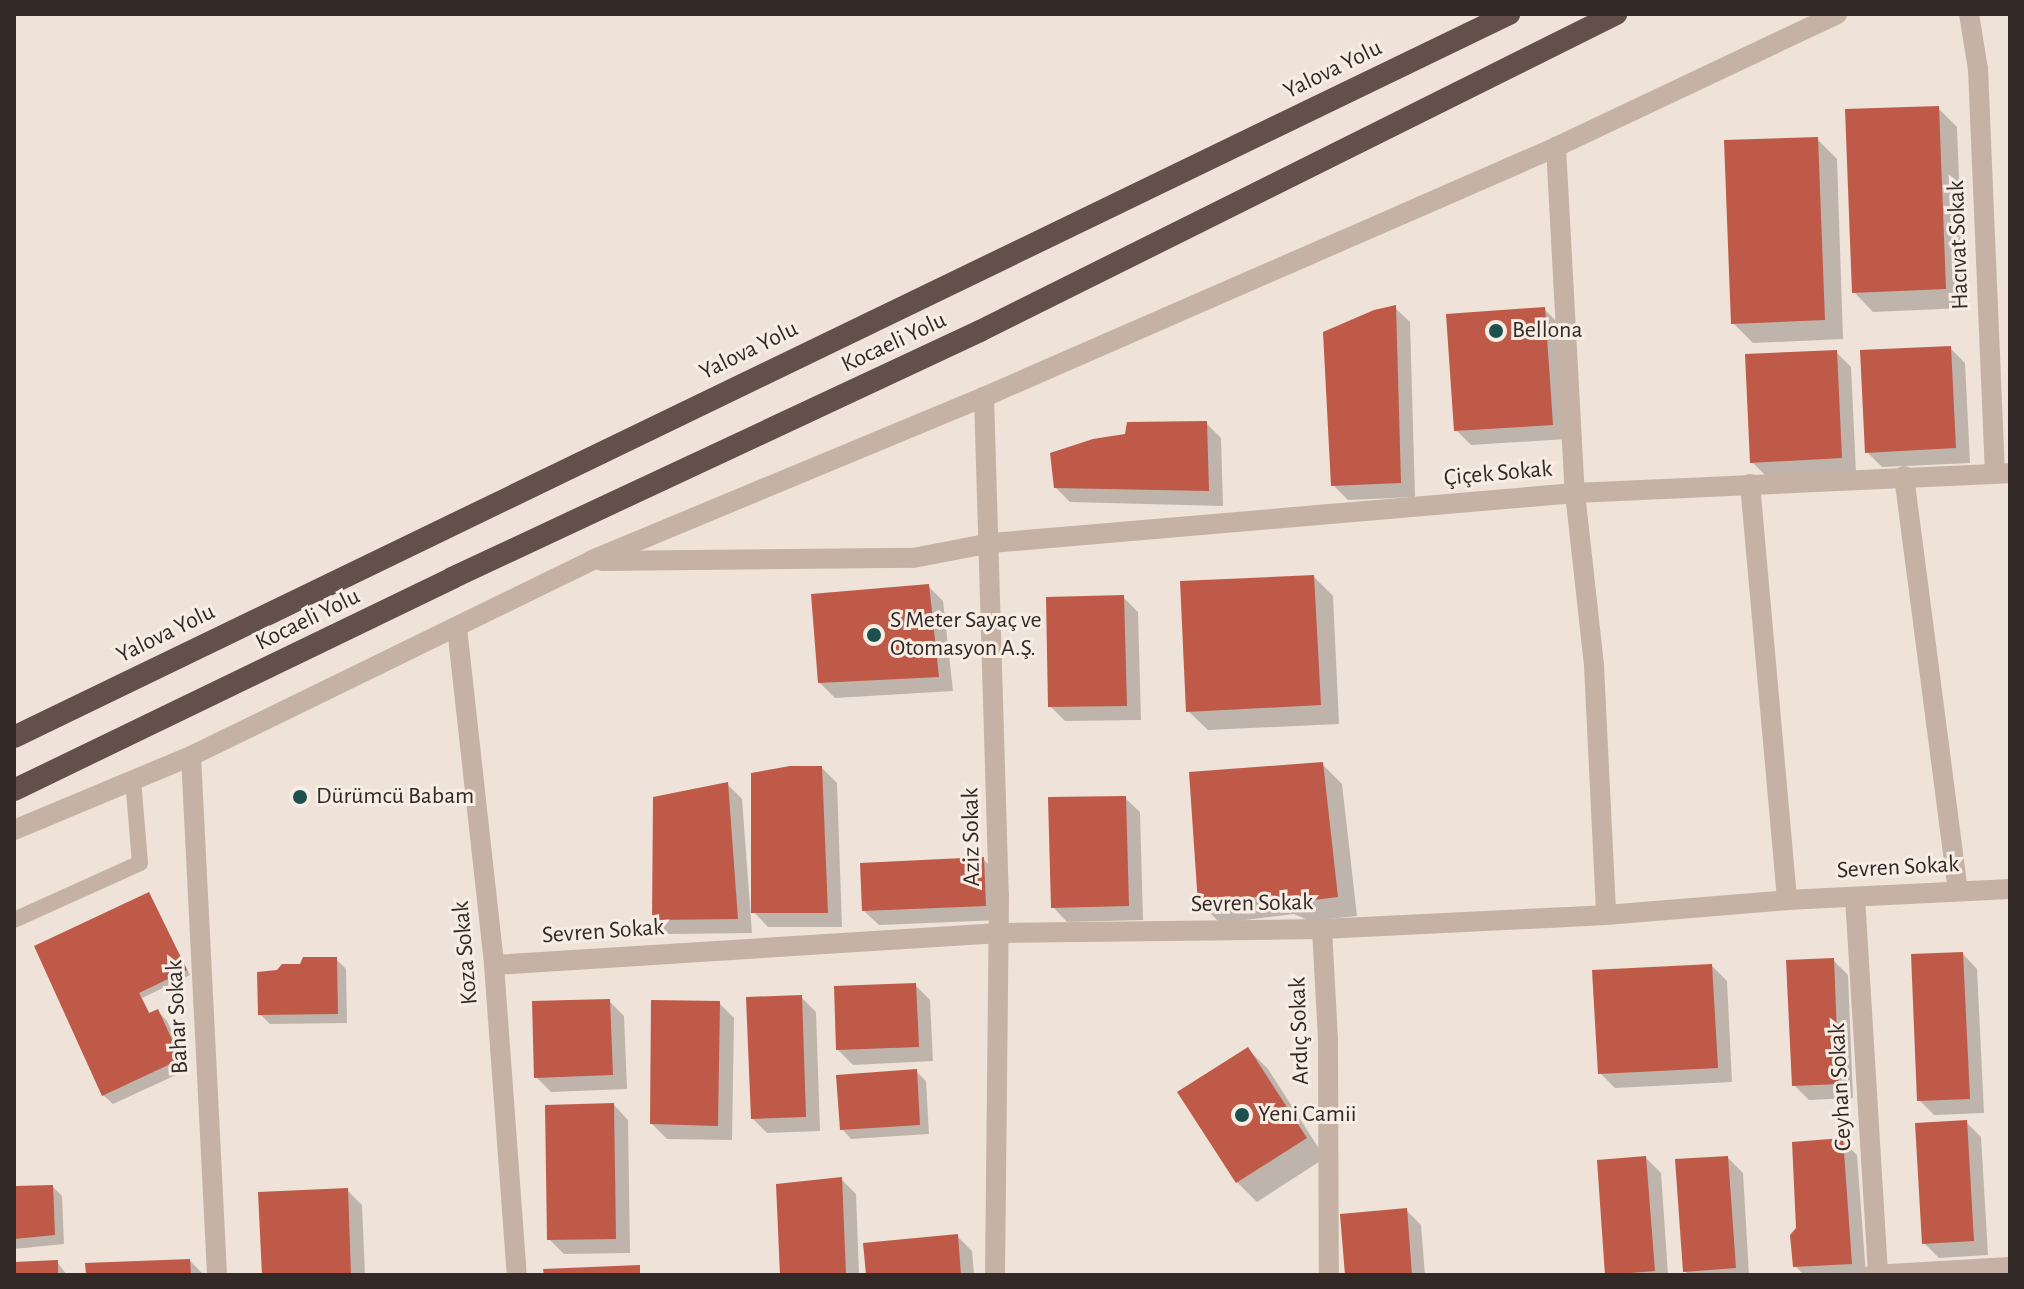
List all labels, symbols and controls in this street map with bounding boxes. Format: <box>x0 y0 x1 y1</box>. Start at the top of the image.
street label: Yalova Yolu <box>1279 34 1387 106</box>
street label: Hacıvat Sokak <box>1942 180 1976 310</box>
street label: Kocaeli̇ Yolu <box>837 306 951 380</box>
street label: Yalova Yolu <box>695 315 803 387</box>
place label: Bellona <box>1512 317 1583 345</box>
marker: Bellona <box>1487 322 1505 340</box>
street label: Çiçek Sokak <box>1443 455 1553 493</box>
street label: Kocaeli̇ Yolu <box>251 582 365 658</box>
street label: Yalova Yolu <box>112 598 220 670</box>
place label: S Meter Sayaç ve Otomasyon A.Ş. <box>890 607 1042 663</box>
marker: S Meter Sayaç ve Otomasyon A.Ş. <box>865 626 883 644</box>
place label: Dürümcü Babam <box>316 783 474 811</box>
street label: Aziz Sokak <box>957 787 987 887</box>
marker: Dürümcü Babam <box>291 788 309 806</box>
street label: Sevren Sokak <box>1836 850 1960 886</box>
street label: Sevren Sokak <box>1191 889 1313 919</box>
street label: Koza Sokak <box>447 900 485 1006</box>
street label: Sevren Sokak <box>541 913 665 951</box>
street label: Bahar Sokak <box>161 959 195 1075</box>
street label: Ardıç Sokak <box>1284 977 1316 1085</box>
street label: Ceyhan Sokak <box>1823 1022 1859 1152</box>
place label: Yeni Camii <box>1258 1101 1356 1129</box>
marker: Yeni Camii <box>1233 1106 1251 1124</box>

